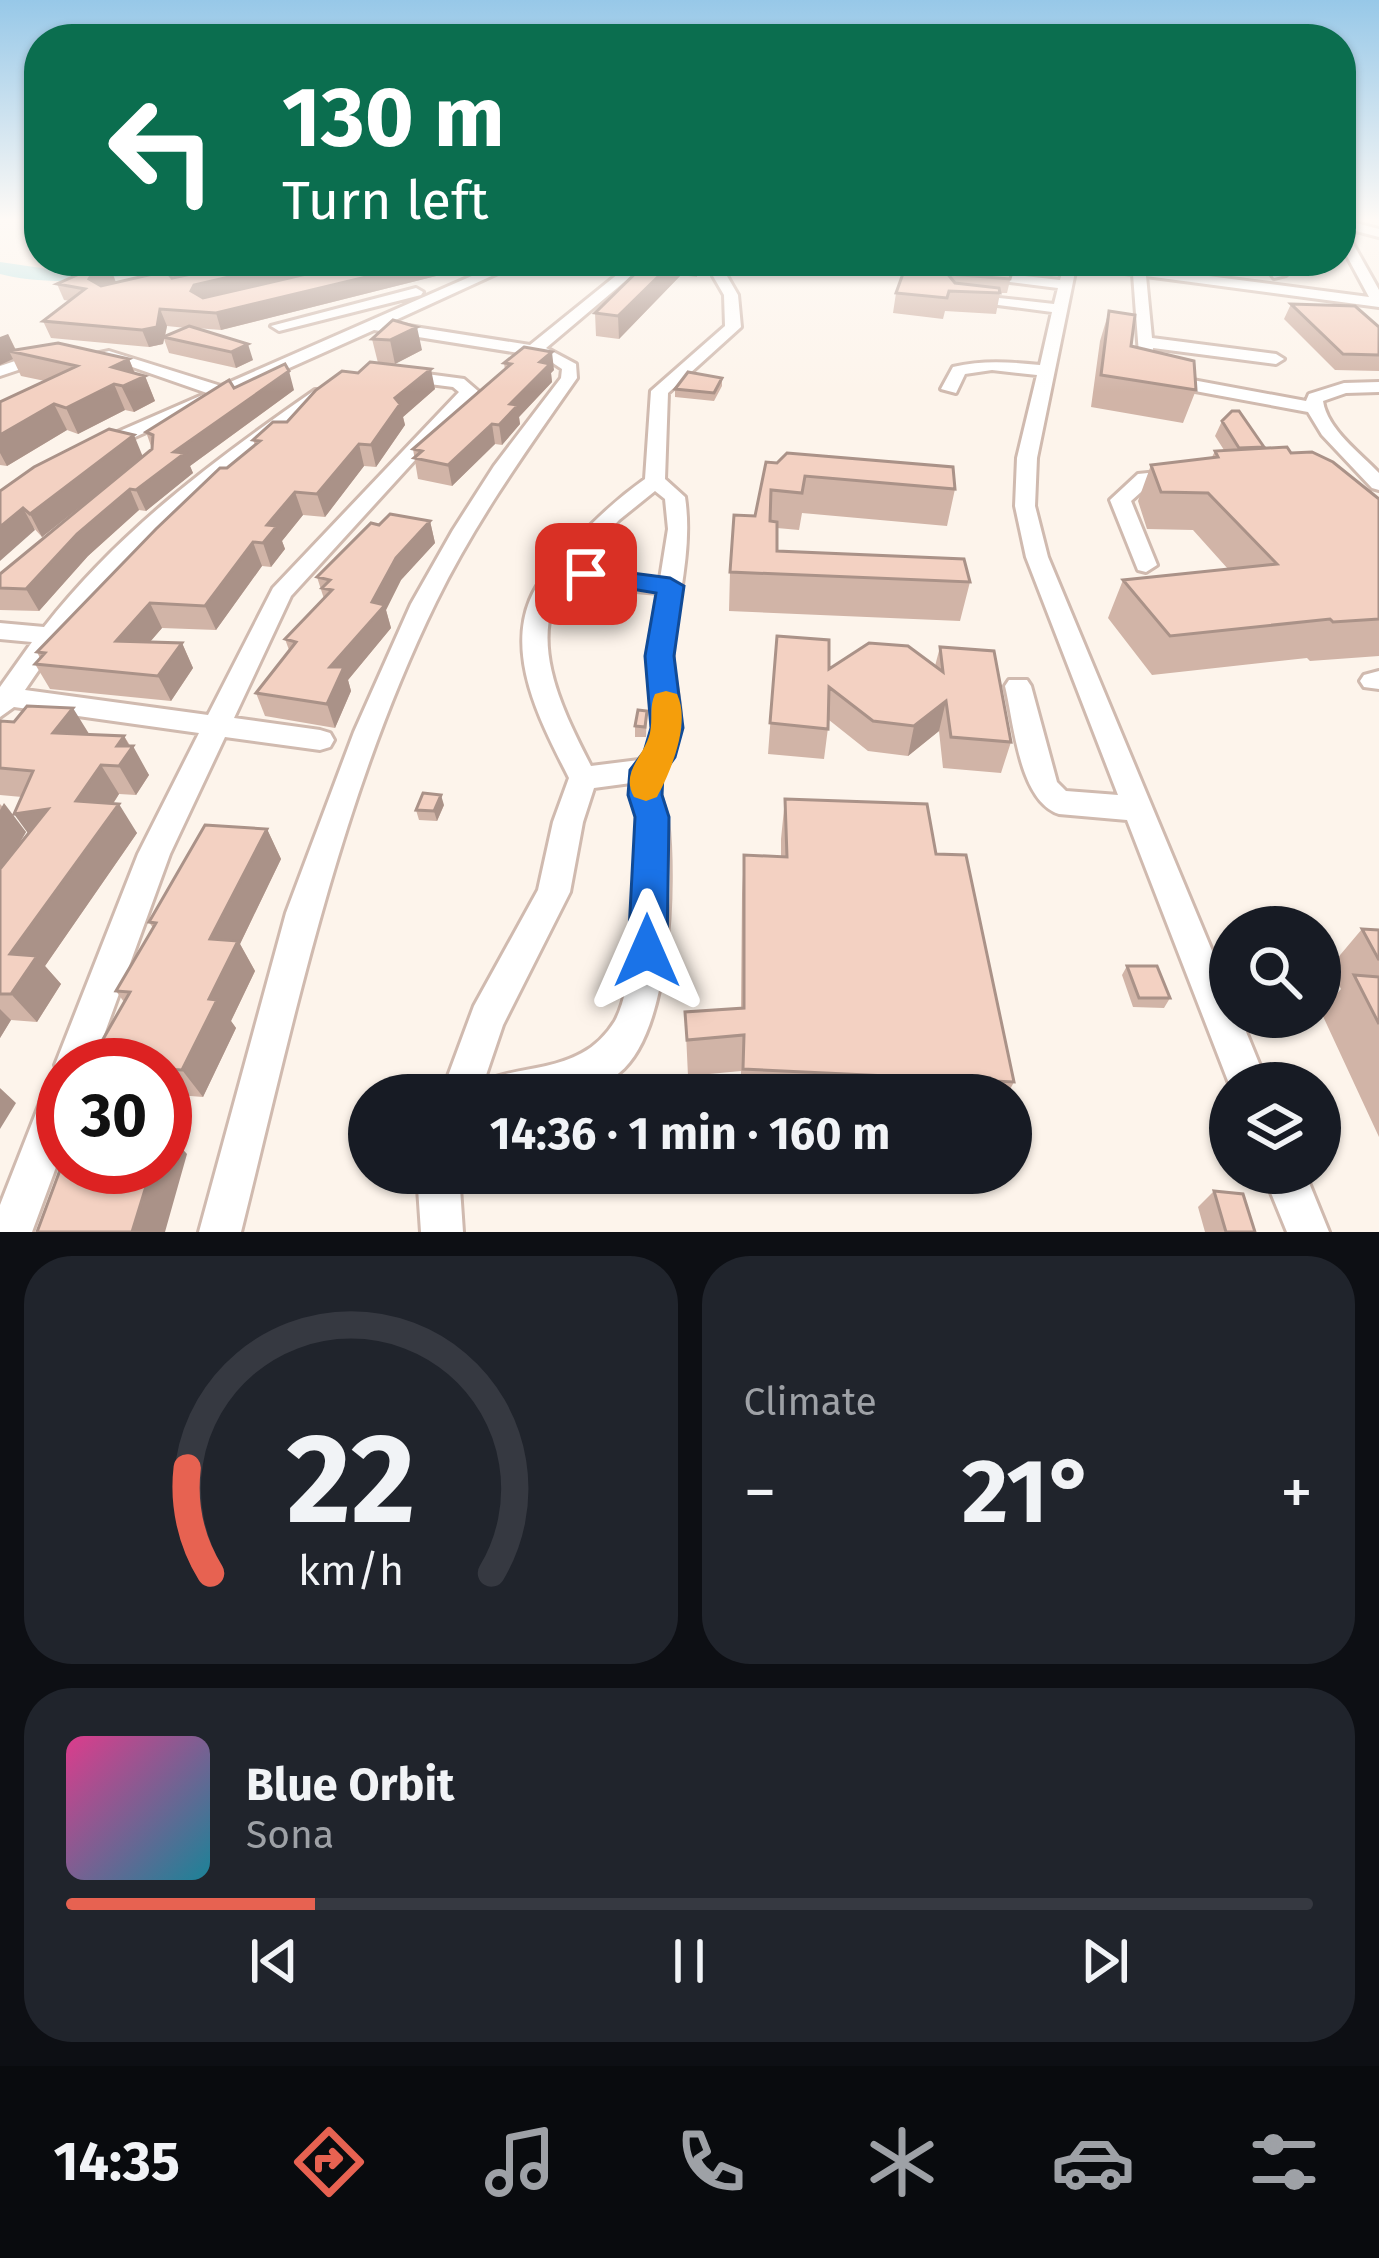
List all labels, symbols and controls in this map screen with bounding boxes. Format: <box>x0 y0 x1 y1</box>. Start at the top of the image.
text: 130 m <box>282 67 505 168</box>
icon: left <box>84 72 240 228</box>
text: Turn left <box>282 169 489 233</box>
pin <box>535 523 637 625</box>
icon: arrive <box>553 541 619 607</box>
position arrow <box>584 888 710 1014</box>
map controls <box>1209 906 1341 1194</box>
button: search <box>1209 906 1341 1038</box>
speed limit sign: 30 <box>36 1038 192 1194</box>
button: layers <box>1209 1062 1341 1194</box>
text: 14:36 · 1 min · 160 m <box>490 1107 890 1161</box>
text: Climate <box>744 1379 877 1425</box>
text: 22 <box>286 1405 415 1555</box>
text: 21° <box>962 1438 1095 1546</box>
text: − <box>744 1453 777 1532</box>
text: + <box>1280 1453 1313 1532</box>
text: km/h <box>298 1545 404 1596</box>
text: Blue Orbit <box>246 1758 454 1812</box>
text: Sona <box>246 1812 334 1858</box>
icon: previous <box>241 1928 307 1994</box>
icon: pause <box>656 1928 722 1994</box>
icon: next <box>1072 1928 1138 1994</box>
icon: directions <box>287 2120 371 2204</box>
icon: music <box>478 2120 562 2204</box>
icon: phone <box>669 2120 753 2204</box>
icon: climate <box>860 2120 944 2204</box>
icon: car <box>1051 2120 1135 2204</box>
icon: filters <box>1242 2120 1326 2204</box>
text: 14:35 <box>53 2130 180 2194</box>

